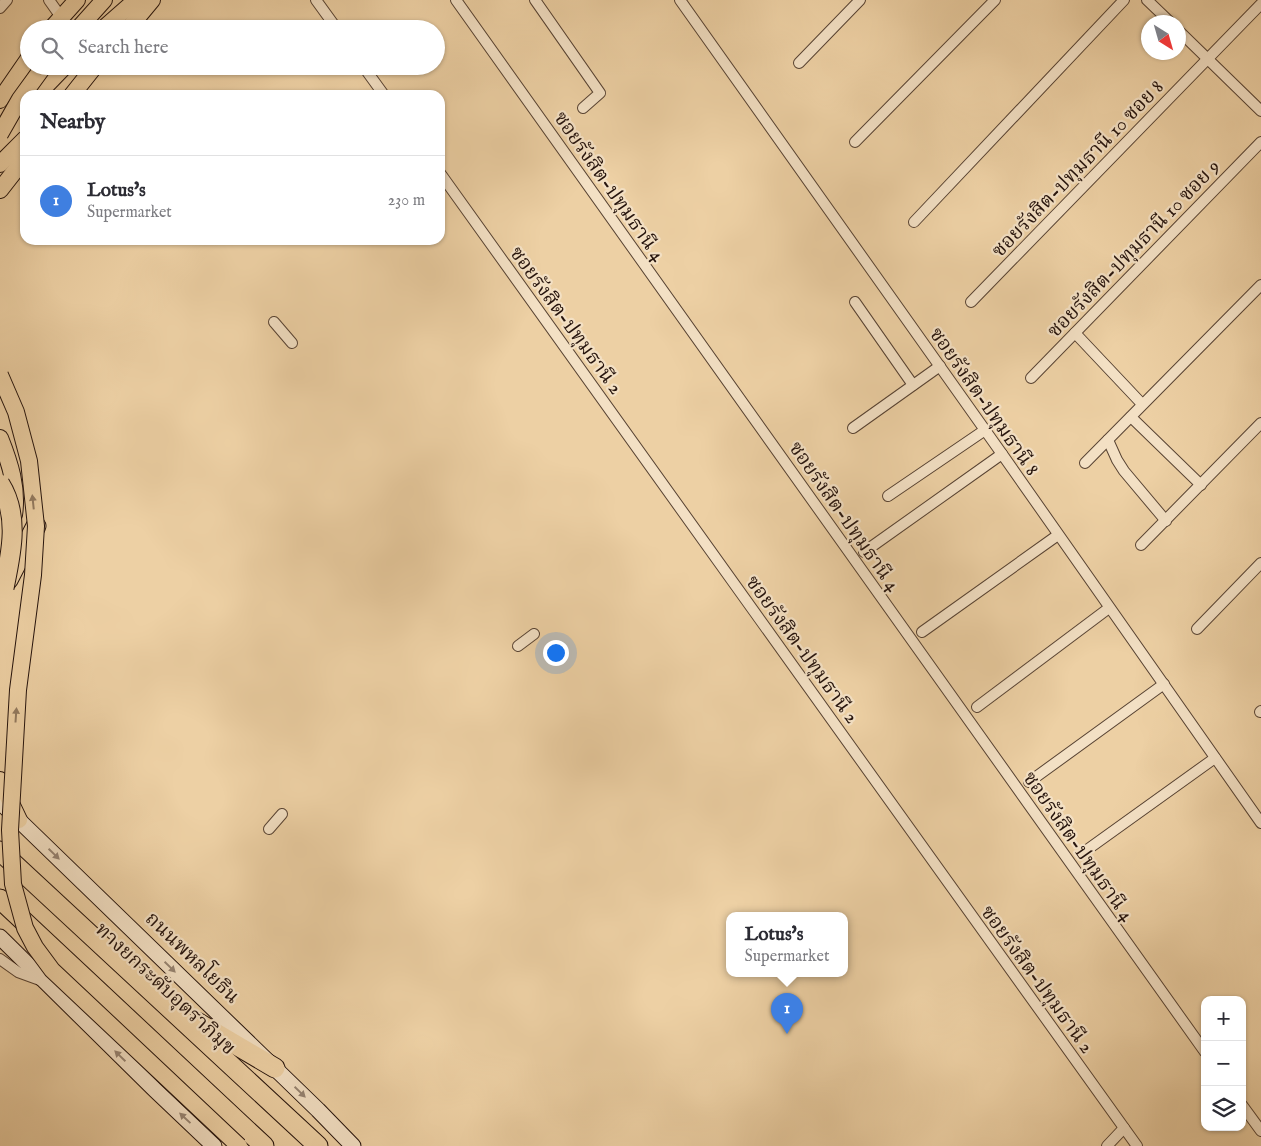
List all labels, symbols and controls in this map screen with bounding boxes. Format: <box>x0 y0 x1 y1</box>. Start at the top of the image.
north arrow <box>1141 15 1186 60</box>
search box <box>20 20 445 75</box>
icon: search <box>38 34 66 62</box>
text: Search here <box>78 36 169 60</box>
street label: ซอยรังสิต-ปทุมธานี 10 ซอย 8 <box>987 75 1169 263</box>
street label: ซอยรังสิต-ปทุมธานี 4 <box>548 107 670 267</box>
text: Nearby <box>40 109 105 136</box>
street label: ซอยรังสิต-ปทุมธานี 10 ซอย 9 <box>1042 155 1226 343</box>
text: Lotus's <box>87 179 146 203</box>
text: 1 <box>53 191 59 211</box>
text: 230 m <box>388 191 425 211</box>
text: Supermarket <box>87 203 172 223</box>
street label: ซอยรังสิต-ปทุมธานี 2 <box>504 242 628 400</box>
street label: ซอยรังสิต-ปทุมธานี 8 <box>923 323 1044 481</box>
street label: ซอยรังสิต-ปทุมธานี 4 <box>783 437 905 597</box>
one-way arrow <box>29 493 37 509</box>
street label: ซอยรังสิต-ปทุมธานี 2 <box>740 571 864 729</box>
your location <box>543 640 569 666</box>
one-way arrow <box>13 707 21 723</box>
street label: ซอยรังสิต-ปทุมธานี 4 <box>1017 767 1139 927</box>
one-way arrow <box>48 848 60 860</box>
street label: ซอยรังสิต-ปทุมธานี 2 <box>975 901 1099 1059</box>
street label: ถนนพหลโยธิน <box>140 905 246 1009</box>
popup <box>726 912 848 977</box>
street label: ทางยกระดับอุตราภิมุข <box>89 917 241 1061</box>
text: Lotus's <box>745 923 803 947</box>
text: Supermarket <box>745 947 829 967</box>
one-way arrow <box>164 961 176 973</box>
pin: 1 <box>771 993 803 1034</box>
map controls <box>1201 996 1246 1131</box>
button: + <box>1201 996 1246 1041</box>
button: − <box>1201 1041 1246 1086</box>
one-way arrow <box>115 1050 127 1062</box>
one-way arrow <box>294 1086 306 1098</box>
button: layers <box>1201 1086 1246 1131</box>
one-way arrow <box>179 1112 191 1124</box>

